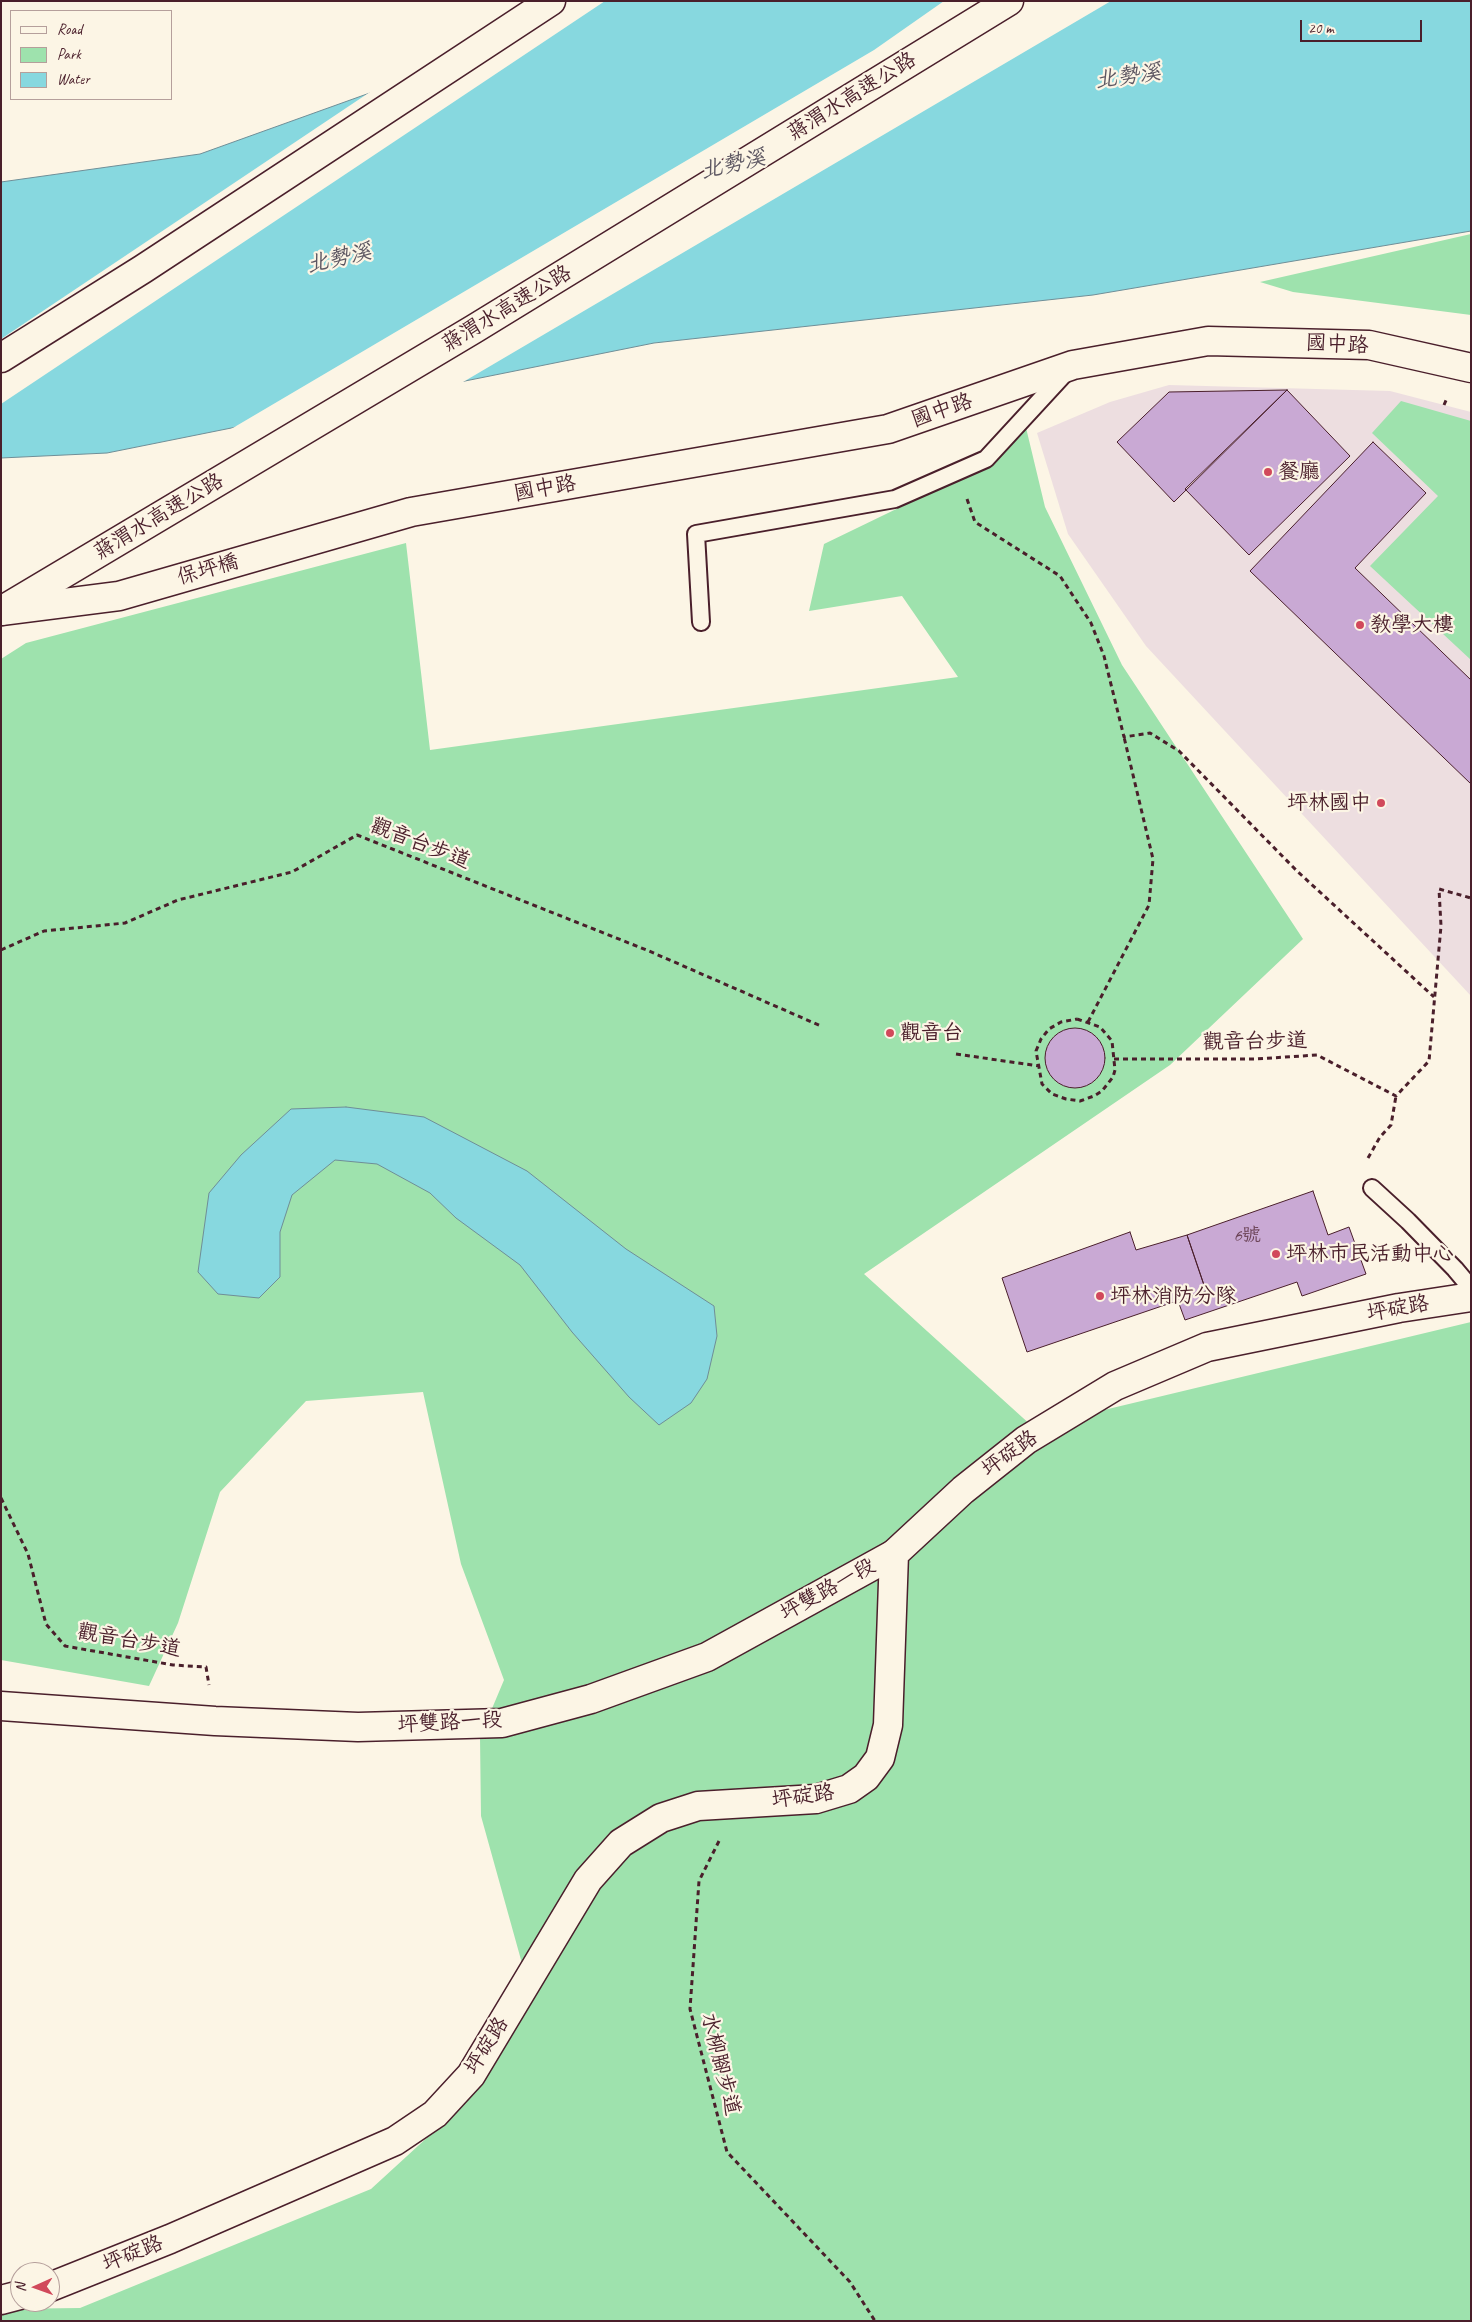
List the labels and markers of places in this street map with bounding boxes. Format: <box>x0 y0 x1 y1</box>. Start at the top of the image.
place label: 餐廳 <box>1278 459 1320 485</box>
marker: 餐廳 <box>1262 466 1274 478</box>
place label: 教學大樓 <box>1370 612 1454 638</box>
marker: 教學大樓 <box>1354 619 1366 631</box>
place label: 坪林國中 <box>1287 790 1371 816</box>
marker: 坪林國中 <box>1375 797 1387 809</box>
place label: 觀音台 <box>900 1020 963 1046</box>
marker: 觀音台 <box>884 1027 896 1039</box>
place label: 坪林市民活動中心 <box>1286 1241 1454 1267</box>
marker: 坪林市民活動中心 <box>1270 1248 1282 1260</box>
place label: 坪林消防分隊 <box>1110 1283 1236 1309</box>
marker: 坪林消防分隊 <box>1094 1290 1106 1302</box>

